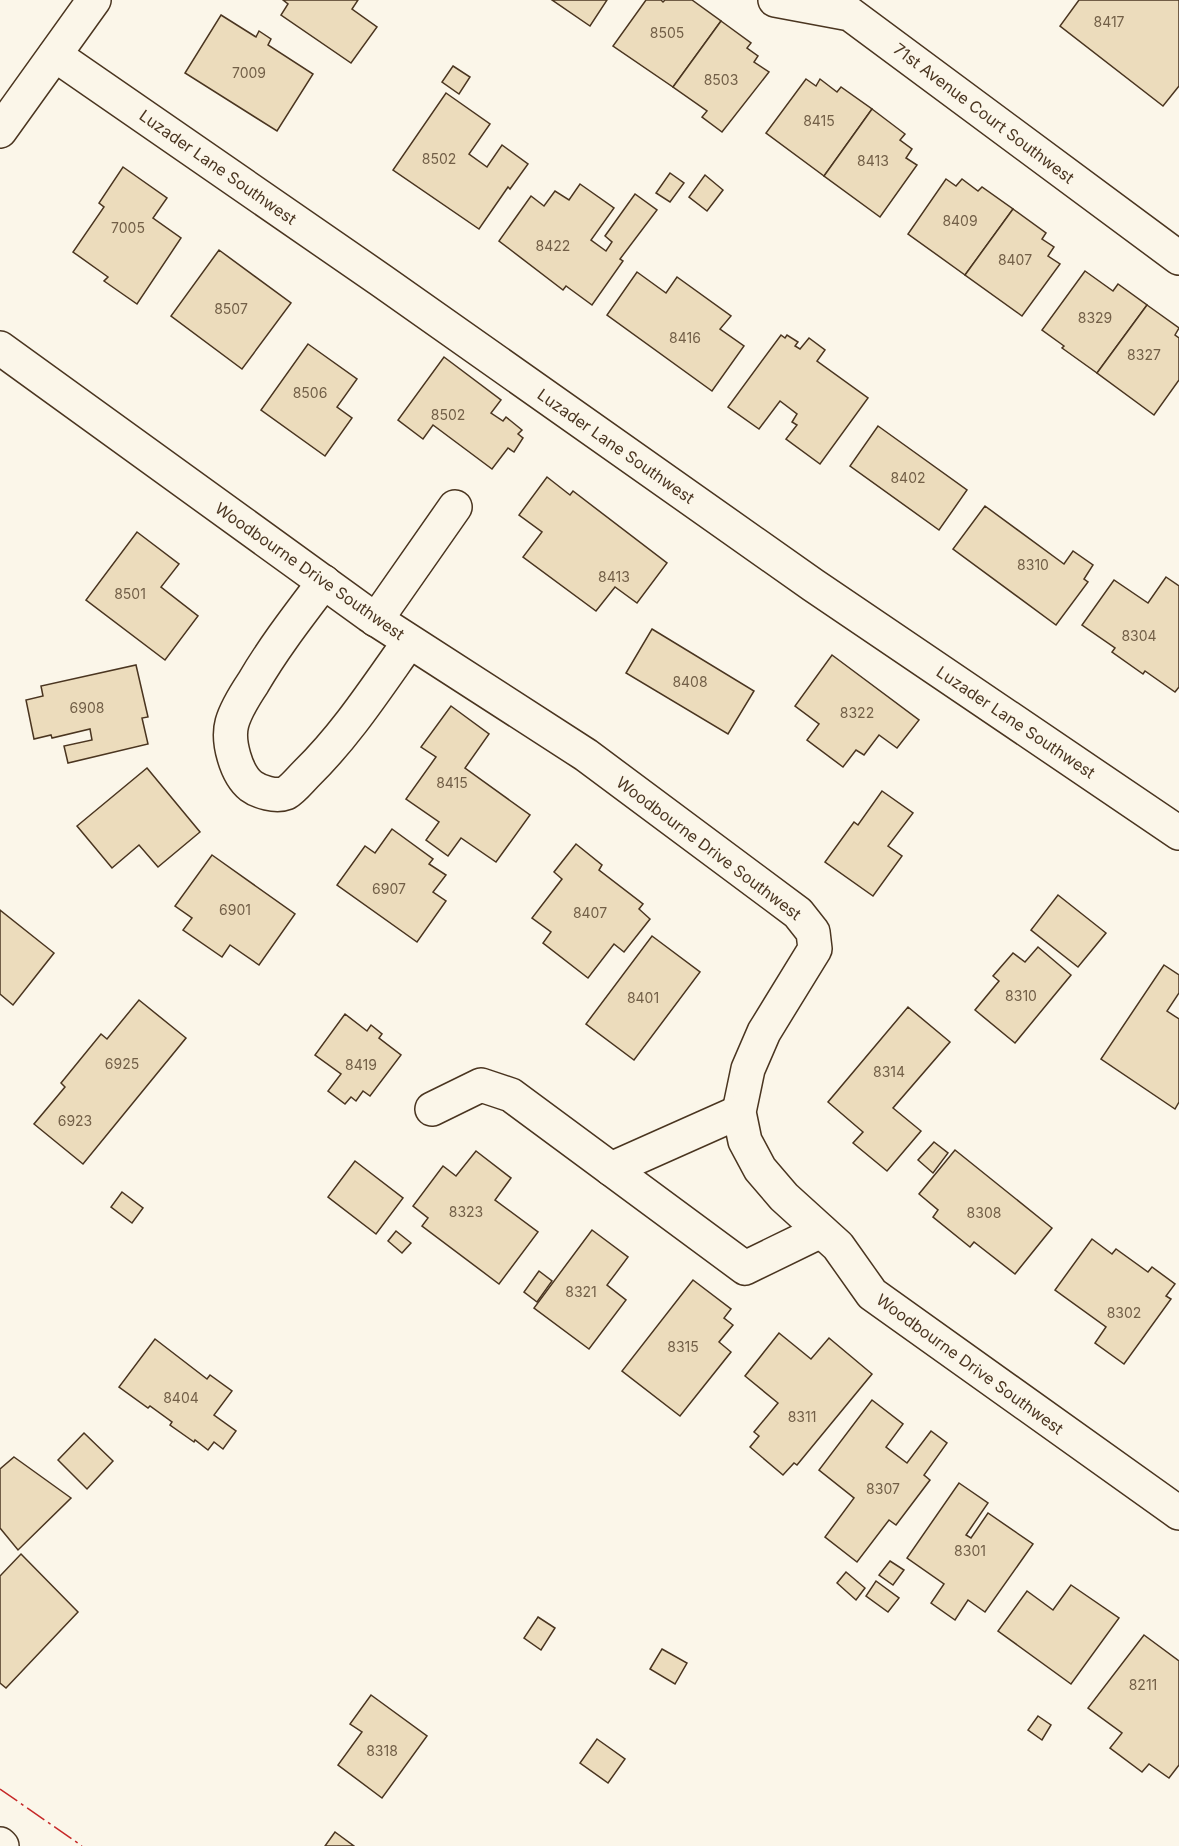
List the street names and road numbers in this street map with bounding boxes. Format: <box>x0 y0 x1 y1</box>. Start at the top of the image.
street label: 71st Avenue Court Southwest <box>890 39 1078 187</box>
street label: Luzader Lane Southwest <box>136 105 300 229</box>
street label: Luzader Lane Southwest <box>534 384 698 508</box>
street label: Woodbourne Drive Southwest <box>212 498 408 644</box>
street label: Luzader Lane Southwest <box>933 661 1099 783</box>
street label: Woodbourne Drive Southwest <box>613 772 805 924</box>
street label: Woodbourne Drive Southwest <box>873 1289 1067 1439</box>

